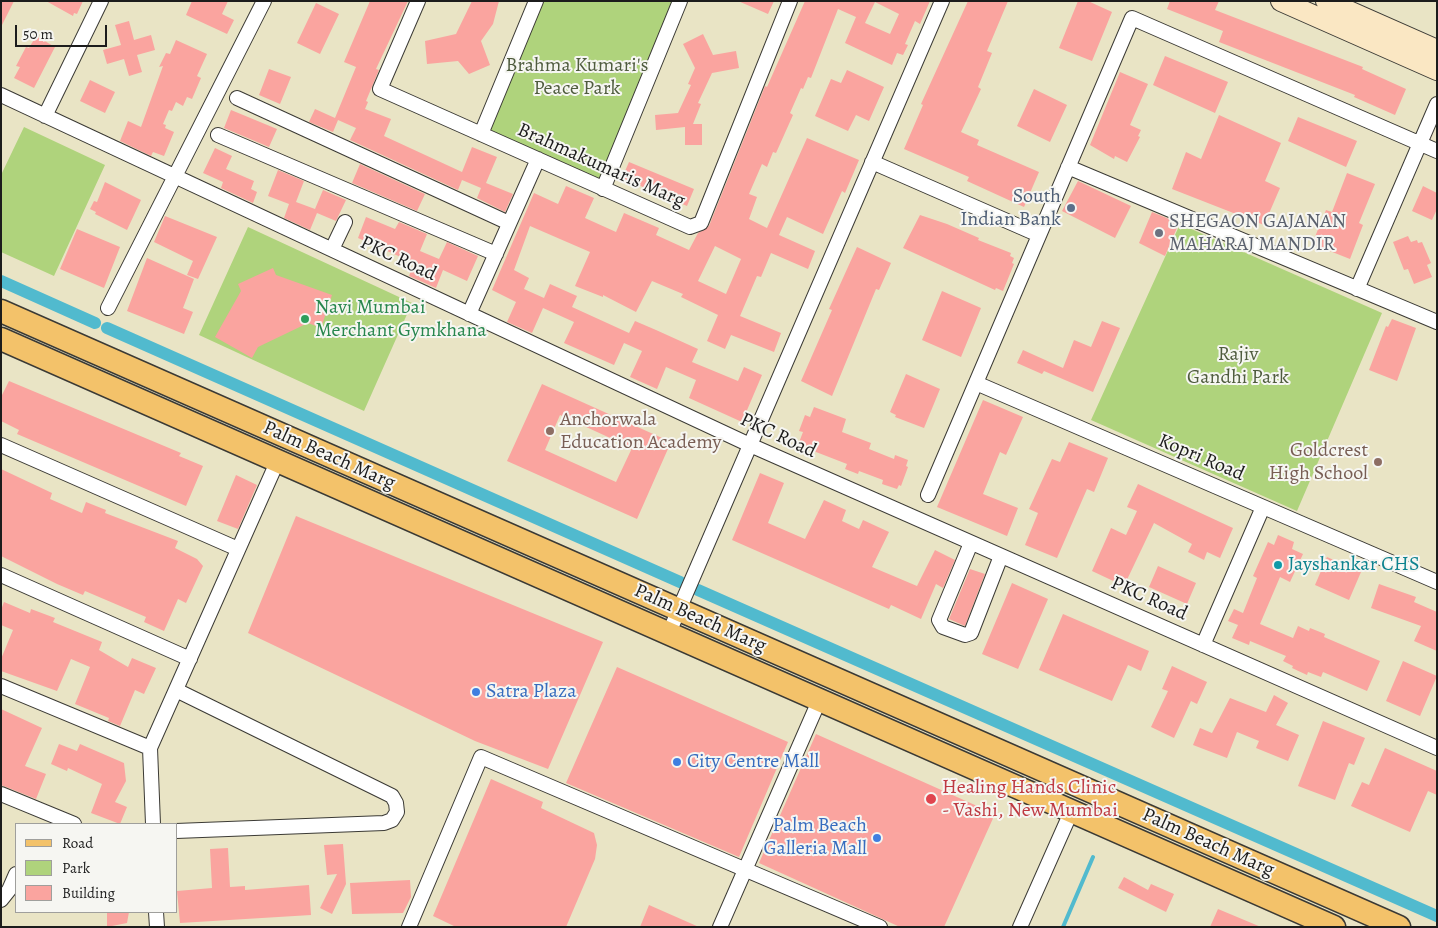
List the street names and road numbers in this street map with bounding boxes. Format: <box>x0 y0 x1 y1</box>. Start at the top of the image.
street label: Brahmakumaris Marg <box>513 118 689 214</box>
street label: PKC Road <box>356 231 440 287</box>
street label: PKC Road <box>736 408 820 464</box>
street label: Palm Beach Marg <box>259 416 399 496</box>
street label: Kopri Road <box>1154 429 1248 487</box>
street label: PKC Road <box>1107 571 1191 627</box>
street label: Palm Beach Marg <box>630 579 770 659</box>
street label: Palm Beach Marg <box>1138 803 1278 883</box>

